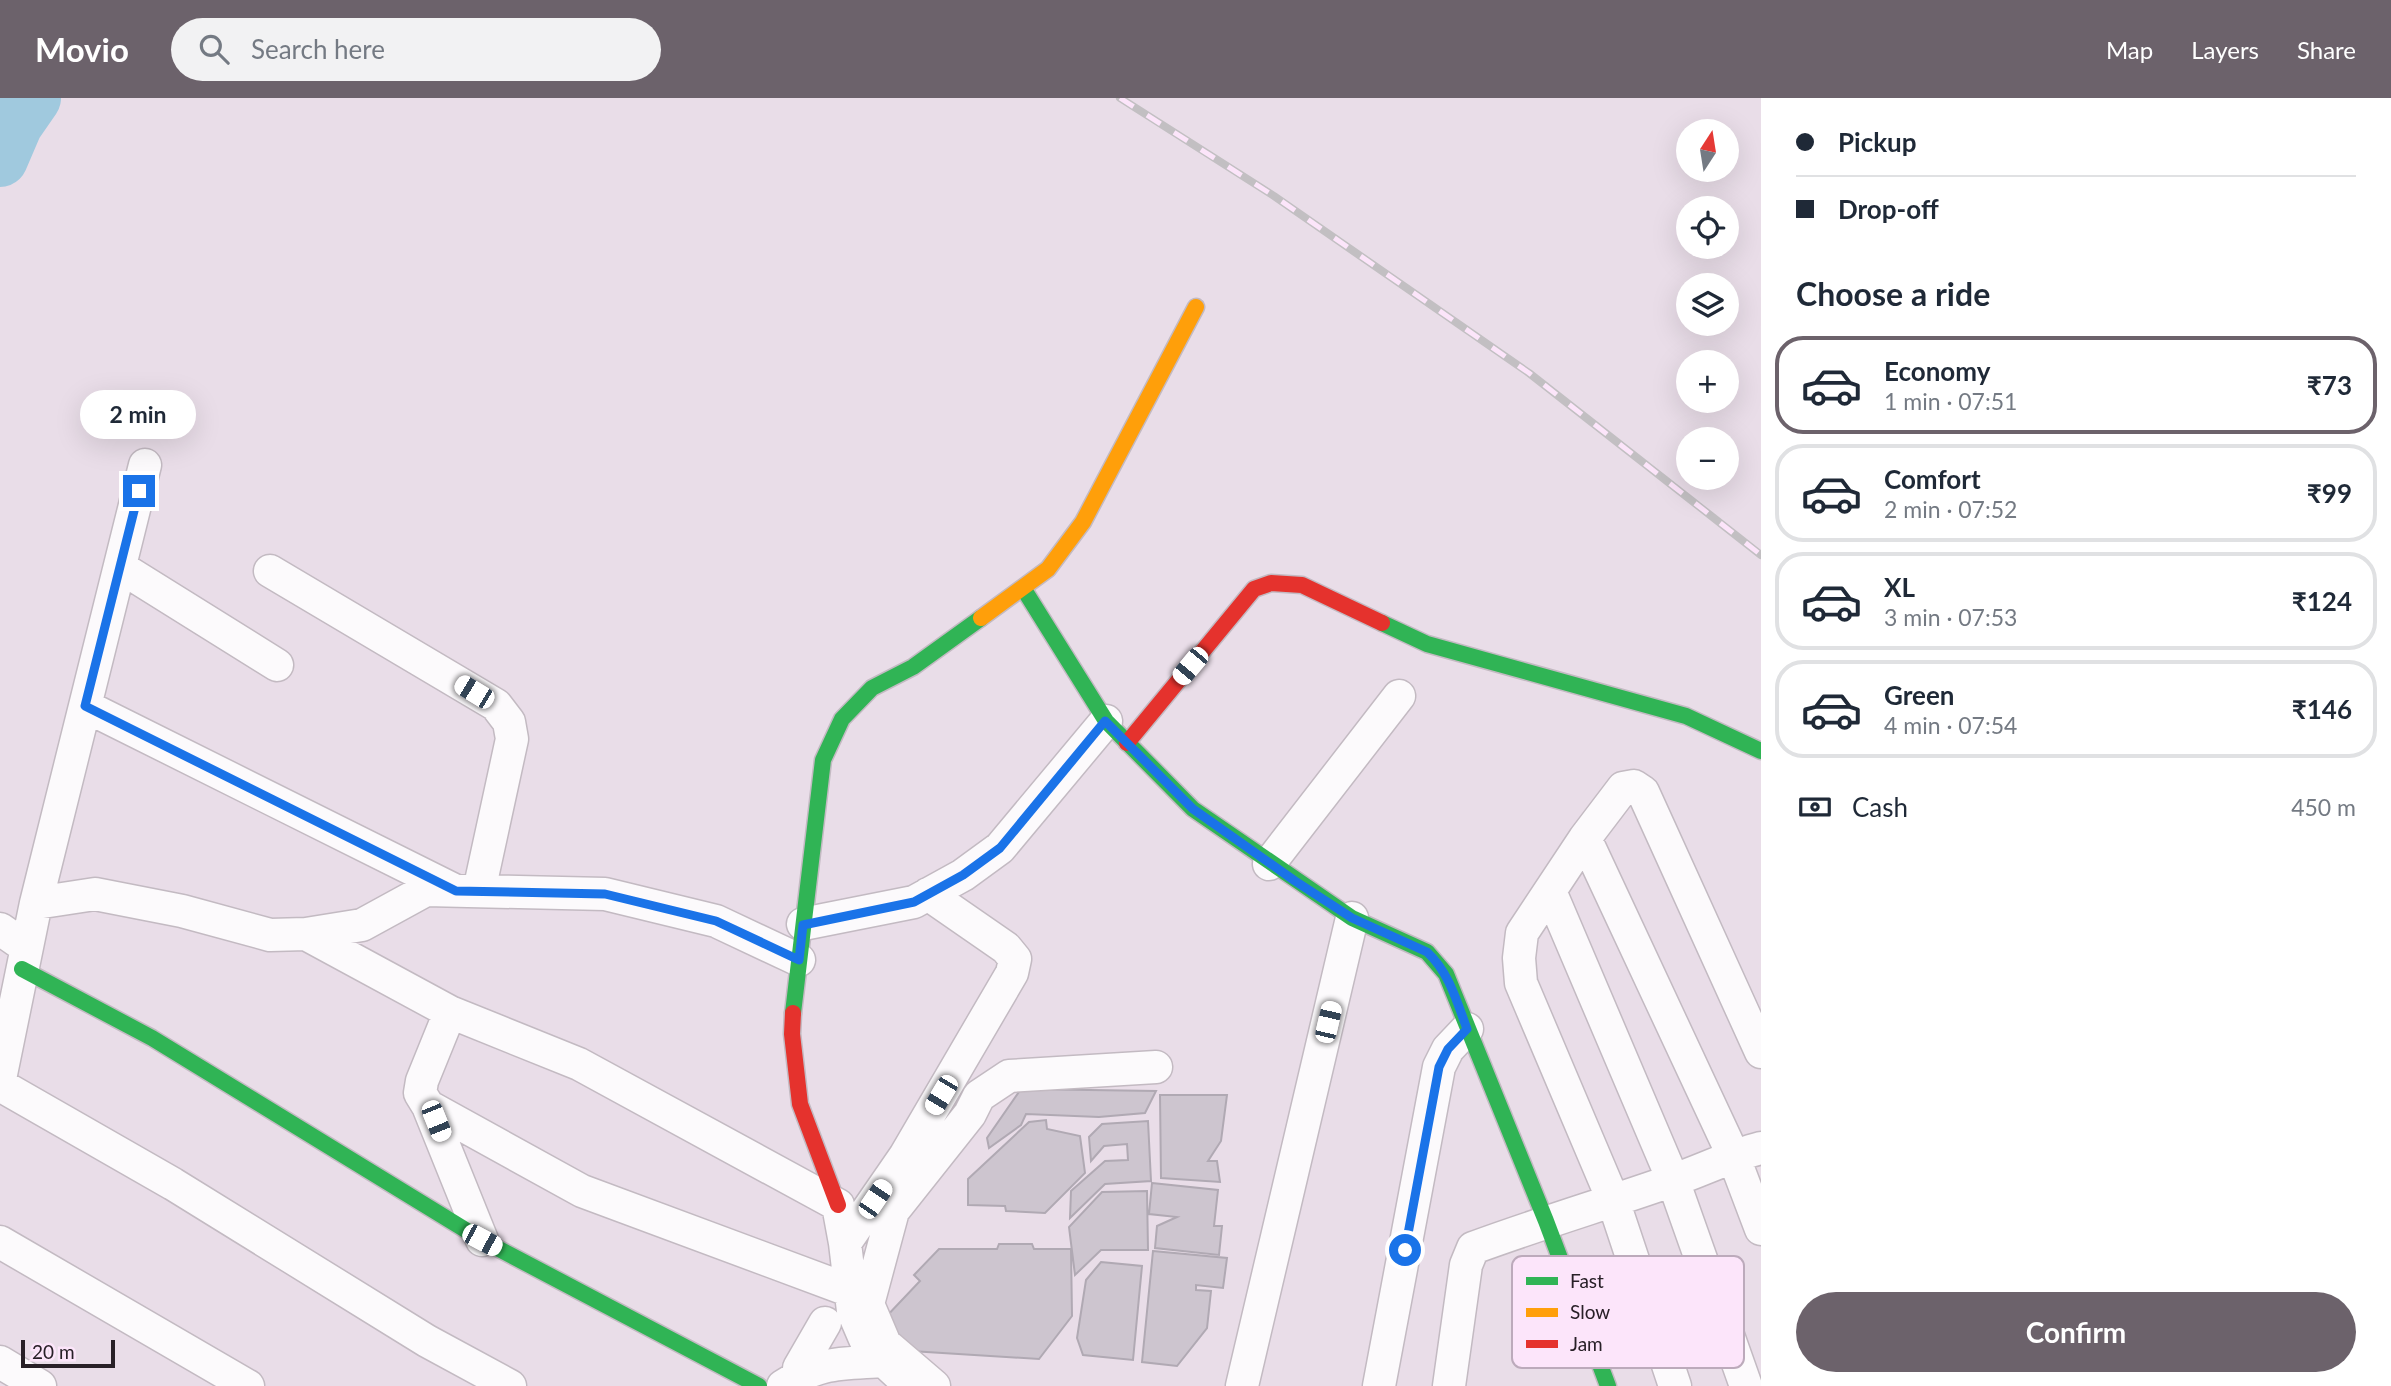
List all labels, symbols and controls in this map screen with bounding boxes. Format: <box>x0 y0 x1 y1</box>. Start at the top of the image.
search box <box>171 18 661 81</box>
text: Movio <box>35 29 129 69</box>
icon: search <box>195 30 233 68</box>
text: Search here <box>251 33 385 65</box>
text: Map <box>2106 35 2153 64</box>
text: Layers <box>2191 35 2259 64</box>
text: Share <box>2297 35 2356 64</box>
north arrow <box>1676 119 1740 182</box>
map controls <box>1676 119 1739 490</box>
text: Pickup <box>1838 126 1917 158</box>
text: Drop-off <box>1838 193 1939 225</box>
button: locate <box>1676 196 1739 259</box>
button: layers <box>1676 273 1739 336</box>
text: Choose a ride <box>1796 274 1990 313</box>
button: + <box>1676 350 1739 413</box>
icon: car <box>1800 354 1863 417</box>
text: Economy <box>1884 355 1990 387</box>
text: ₹73 <box>2307 369 2352 401</box>
text: 1 min · 07:51 <box>1884 387 2017 415</box>
callout: 2 min <box>81 390 197 438</box>
text: 2 min <box>109 400 167 428</box>
button: − <box>1676 427 1739 490</box>
icon: car <box>1800 462 1863 525</box>
text: Comfort <box>1884 463 1981 495</box>
route end <box>123 475 155 507</box>
text: ₹99 <box>2307 477 2352 509</box>
text: 2 min · 07:52 <box>1884 495 2017 523</box>
icon: car <box>1800 570 1863 633</box>
text: XL <box>1884 571 1915 603</box>
text: ₹124 <box>2292 585 2352 617</box>
text: 3 min · 07:53 <box>1884 603 2017 631</box>
car <box>1169 643 1212 689</box>
car <box>451 672 498 712</box>
icon: car <box>1800 678 1863 741</box>
text: Green <box>1884 679 1954 711</box>
text: ₹146 <box>2292 693 2352 725</box>
text: 4 min · 07:54 <box>1884 711 2017 739</box>
icon: cash <box>1796 788 1834 826</box>
text: Cash <box>1852 791 1908 823</box>
text: 450 m <box>2291 793 2356 821</box>
car <box>1314 999 1343 1045</box>
car <box>922 1072 961 1118</box>
car <box>419 1098 454 1144</box>
car <box>855 1176 896 1222</box>
car <box>459 1221 506 1259</box>
route start <box>1389 1234 1421 1266</box>
legend <box>1512 1256 1744 1368</box>
text: Fast <box>1570 1269 1604 1292</box>
button: Confirm <box>1796 1292 2356 1372</box>
text: Slow <box>1570 1300 1610 1323</box>
text: Jam <box>1570 1332 1603 1355</box>
scale bar <box>21 1337 116 1369</box>
text: 20 m <box>32 1340 75 1363</box>

